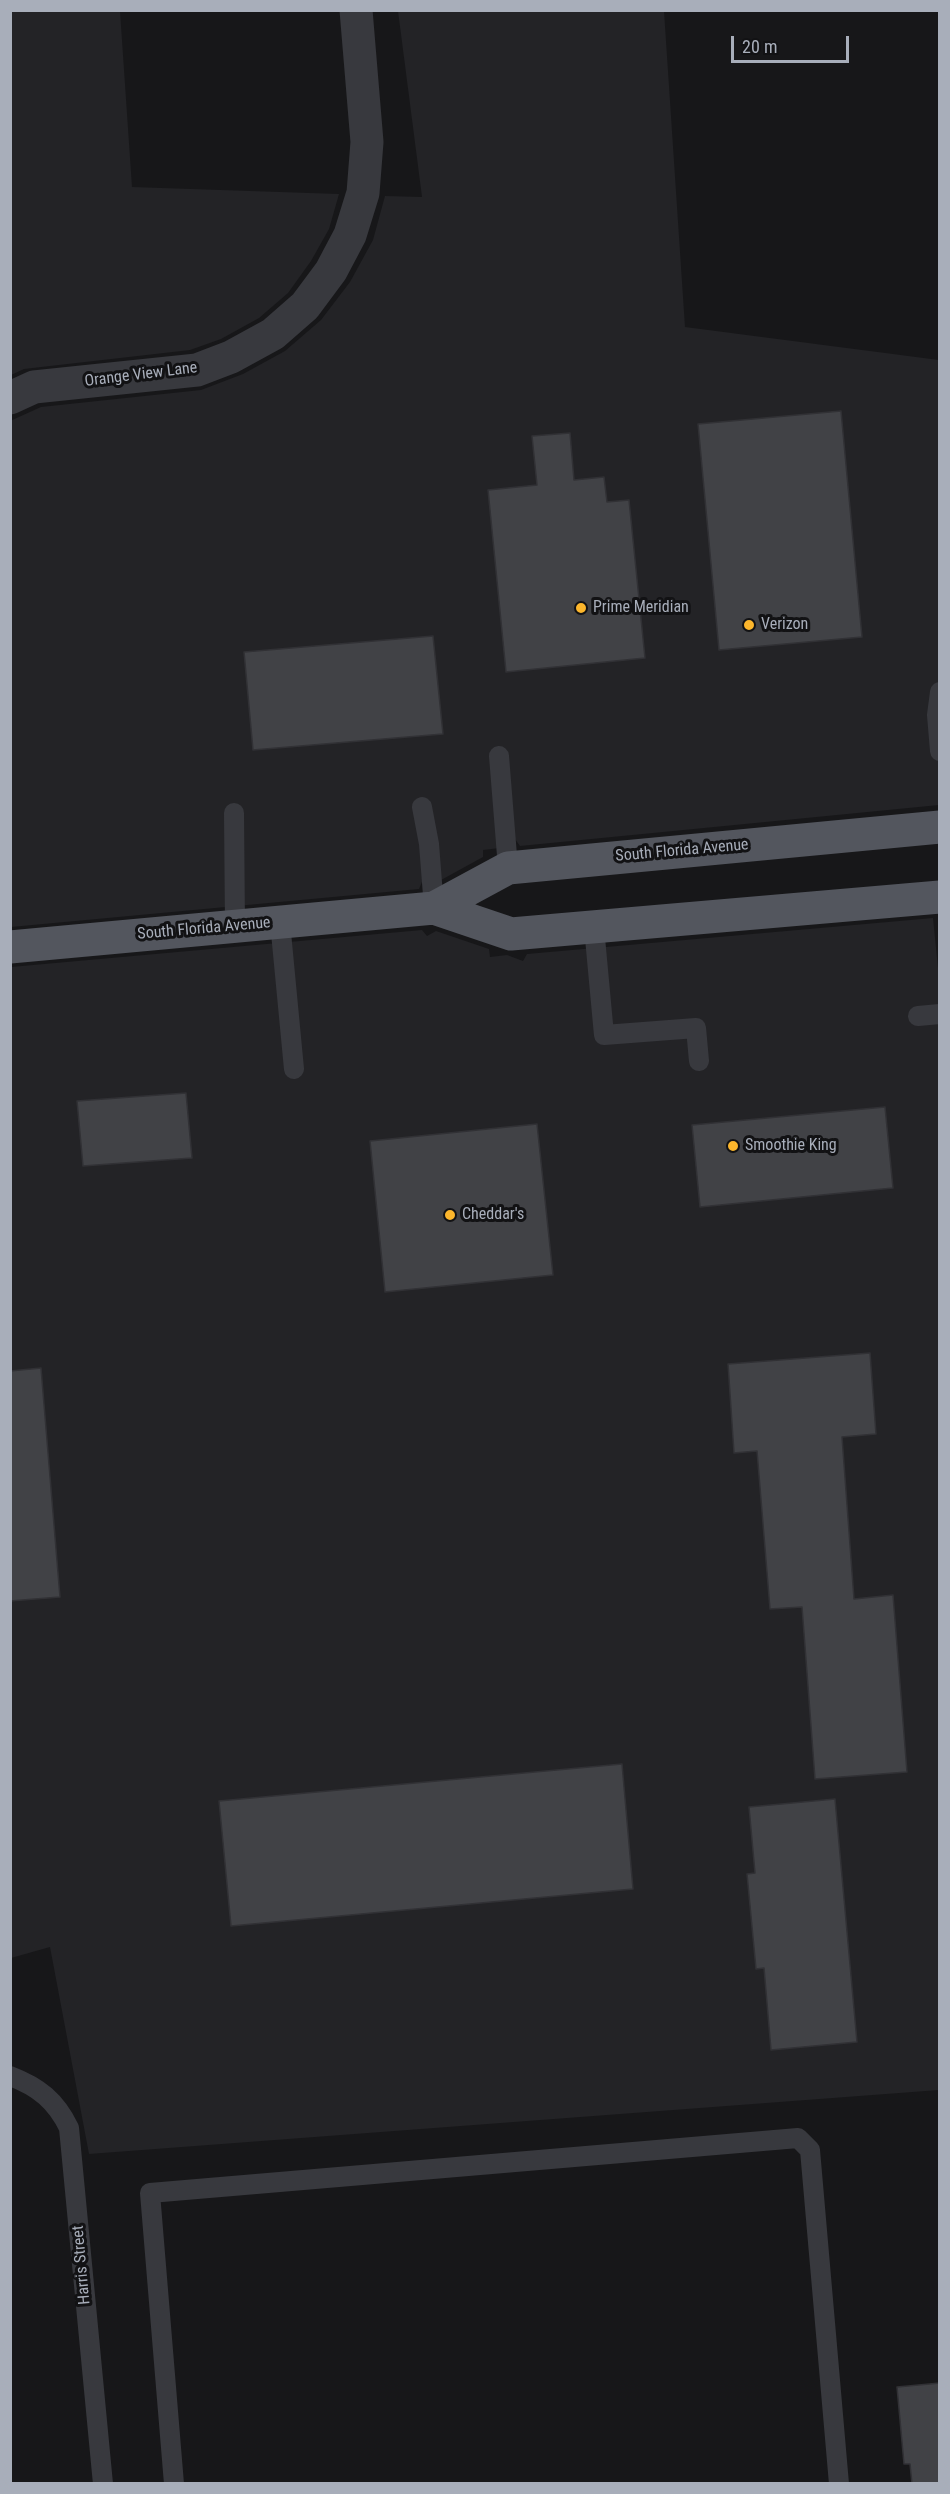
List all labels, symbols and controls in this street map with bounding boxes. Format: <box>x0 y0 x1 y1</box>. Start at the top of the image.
scale bar <box>734 24 852 62</box>
text: 20 m <box>742 36 777 57</box>
street label: Orange View Lane <box>84 359 198 391</box>
place label: Prime Meridian <box>593 598 689 618</box>
marker: Prime Meridian <box>574 601 588 615</box>
place label: Verizon <box>761 615 808 635</box>
marker: Verizon <box>742 618 756 632</box>
street label: South Florida Avenue <box>615 836 749 866</box>
street label: South Florida Avenue <box>137 914 271 944</box>
place label: Smoothie King <box>745 1136 837 1156</box>
marker: Smoothie King <box>726 1139 740 1153</box>
place label: Cheddar's <box>462 1205 524 1225</box>
marker: Cheddar's <box>443 1208 457 1222</box>
street label: Harris Street <box>69 2225 95 2305</box>

